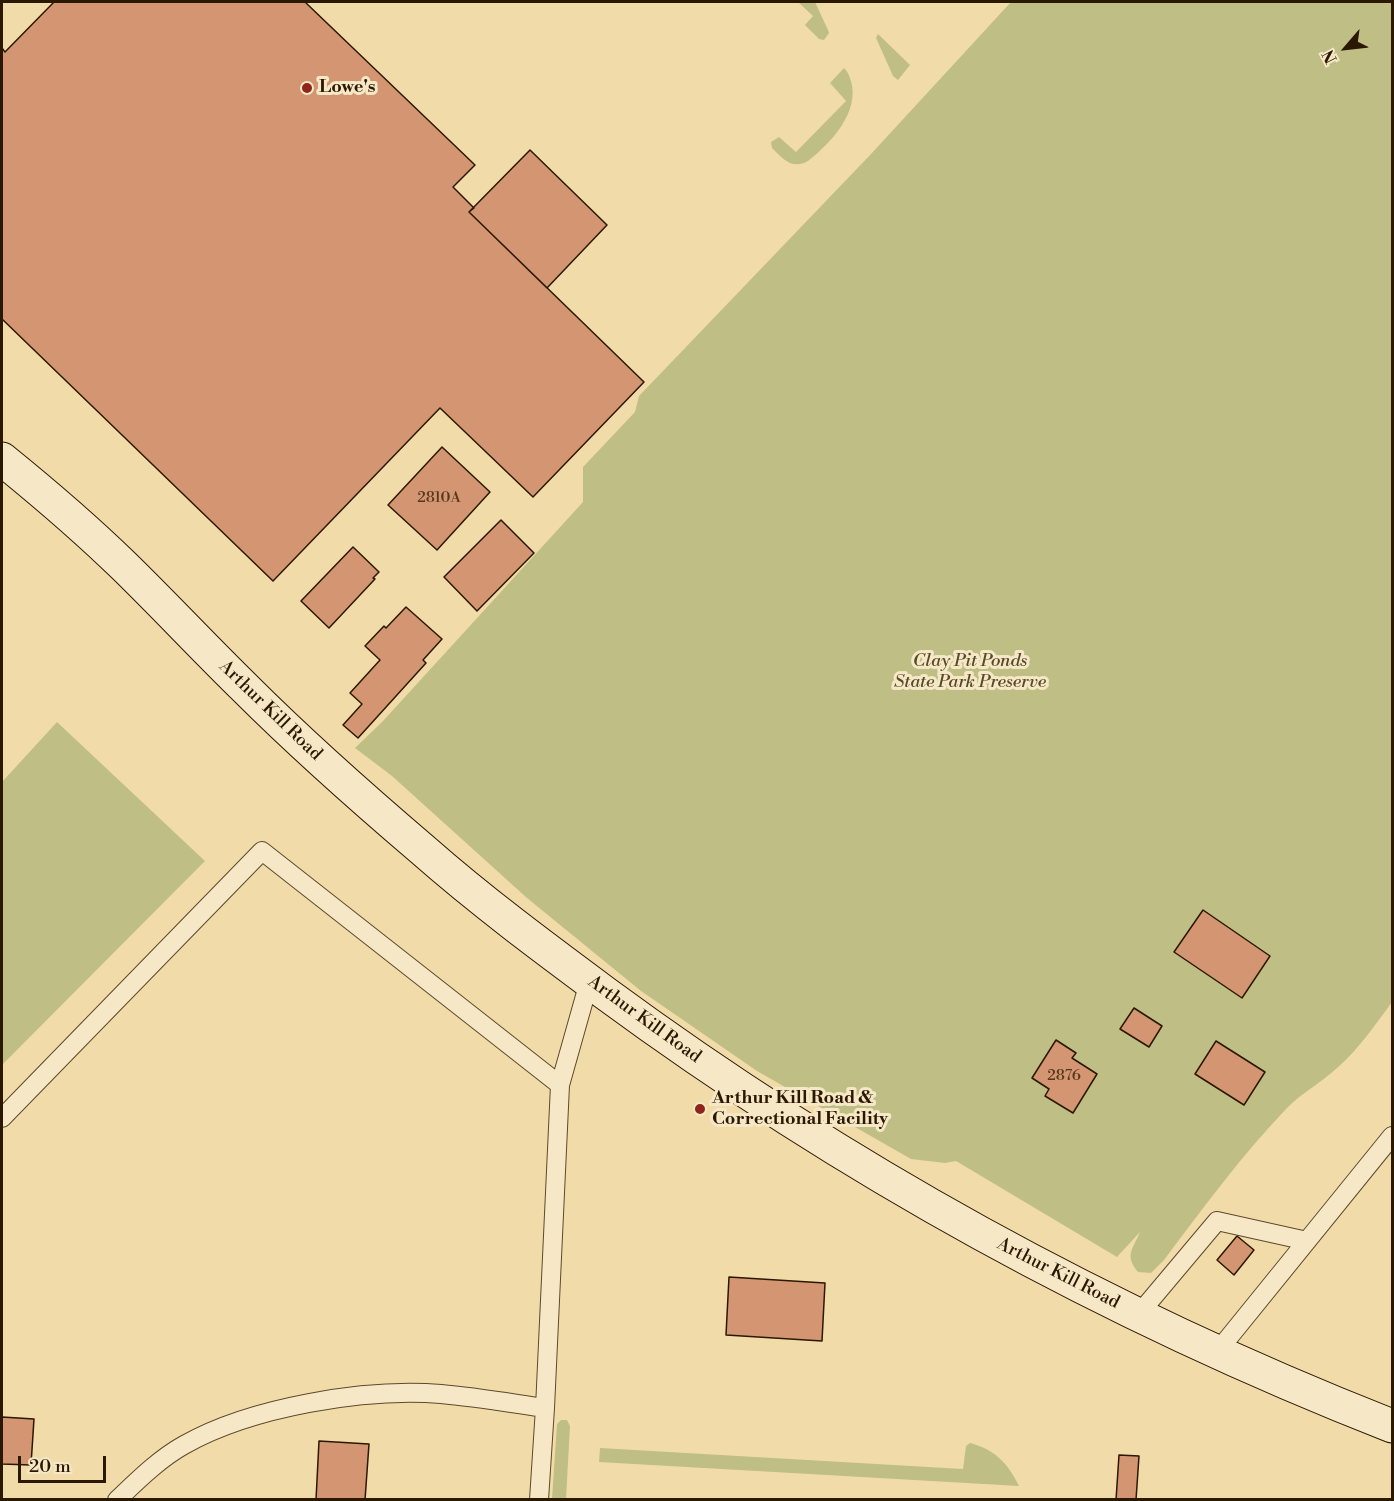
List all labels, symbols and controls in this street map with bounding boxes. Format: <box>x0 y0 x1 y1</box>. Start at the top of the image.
north arrow <box>1316 18 1376 78</box>
text: N <box>1318 46 1342 67</box>
place label: Lowe's <box>319 77 376 99</box>
marker: Lowe's <box>300 81 314 95</box>
house number: 2810A <box>417 489 461 507</box>
park label: Clay Pit Ponds State Park Preserve <box>894 651 1046 694</box>
street label: Arthur Kill Road <box>214 656 326 766</box>
street label: Arthur Kill Road <box>583 972 705 1068</box>
house number: 2876 <box>1047 1067 1081 1085</box>
place label: Arthur Kill Road & Correctional Facility <box>712 1088 888 1130</box>
marker: Arthur Kill Road & Correctional Facility <box>693 1102 707 1116</box>
street label: Arthur Kill Road <box>993 1234 1123 1314</box>
scale bar <box>21 1444 110 1482</box>
text: 20 m <box>29 1455 71 1478</box>

